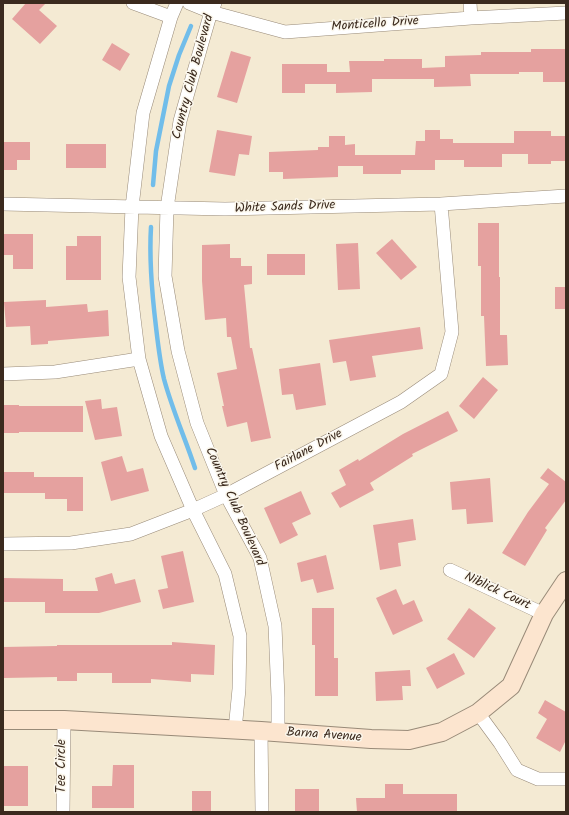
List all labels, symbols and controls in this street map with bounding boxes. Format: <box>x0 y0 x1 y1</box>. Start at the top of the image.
street label: Country Club Boulevard <box>170 13 218 141</box>
street label: Monticello Drive <box>331 14 419 36</box>
street label: White Sands Drive <box>234 198 336 218</box>
street label: Fairlane Drive <box>272 427 346 475</box>
street label: Country Club Boulevard <box>201 445 267 569</box>
street label: Niblick Court <box>461 570 533 614</box>
street label: Barna Avenue <box>286 726 362 746</box>
street label: Tee Circle <box>55 739 71 793</box>

